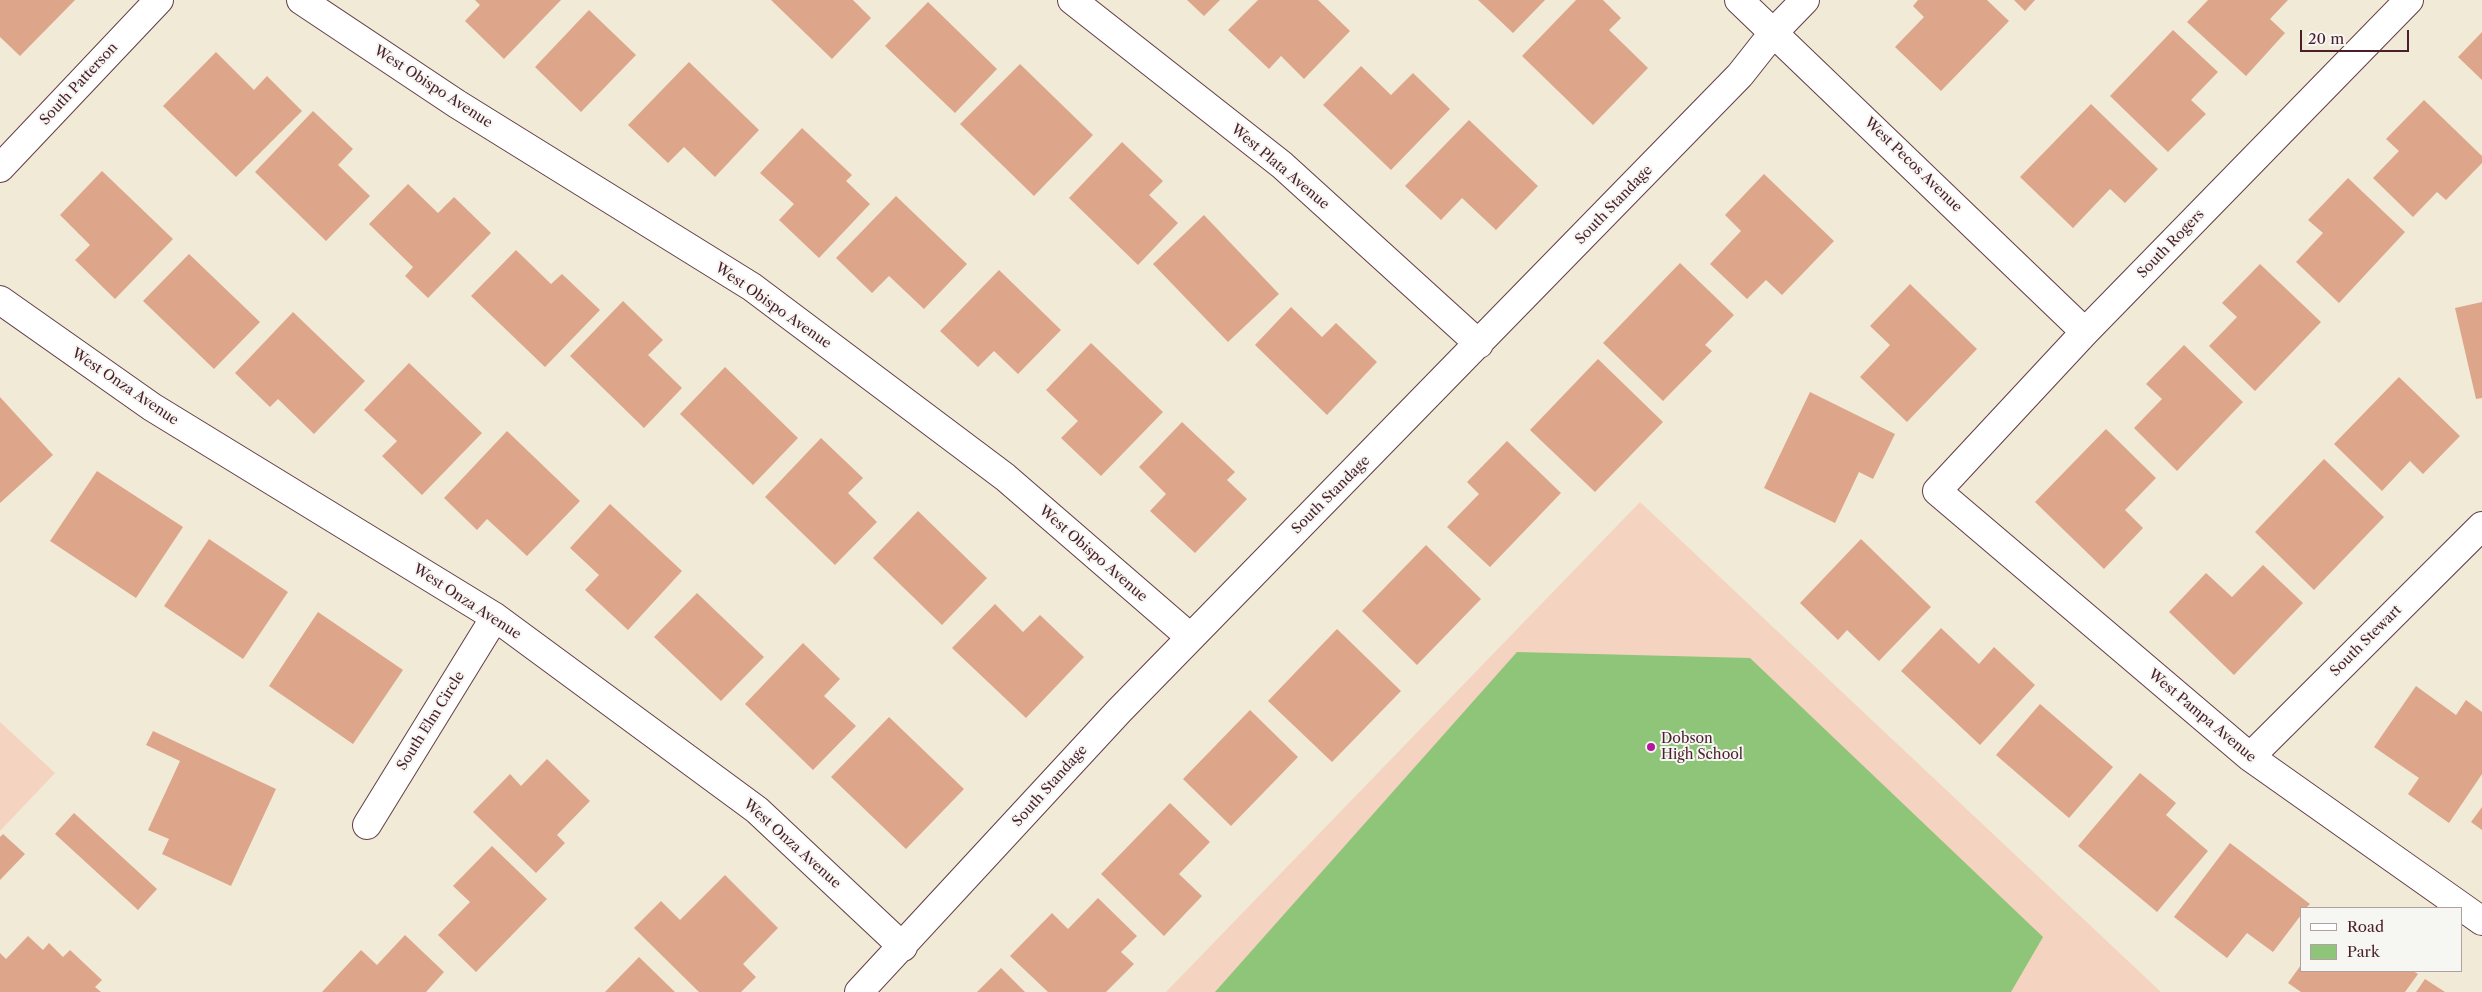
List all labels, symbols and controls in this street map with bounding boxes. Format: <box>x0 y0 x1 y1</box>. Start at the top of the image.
scale bar <box>2302 20 2411 52</box>
text: 20 m <box>2308 29 2344 48</box>
street label: South Patterson <box>37 39 121 129</box>
street label: West Obispo Avenue <box>371 42 495 132</box>
street label: West Pecos Avenue <box>1861 114 1965 216</box>
street label: West Plata Avenue <box>1227 121 1333 213</box>
street label: South Standage <box>1572 162 1656 248</box>
street label: South Rogers <box>2134 206 2208 282</box>
street label: West Obispo Avenue <box>712 260 834 352</box>
street label: West Onza Avenue <box>68 345 182 429</box>
street label: South Standage <box>1288 452 1374 538</box>
street label: West Obispo Avenue <box>1035 502 1151 606</box>
street label: West Onza Avenue <box>410 561 524 643</box>
street label: South Stewart <box>2327 602 2405 680</box>
street label: West Pampa Avenue <box>2145 666 2259 766</box>
street label: South Elm Circle <box>394 668 468 774</box>
place label: Dobson High School <box>1661 731 1743 764</box>
marker: Dobson High School <box>1645 741 1657 753</box>
street label: South Standage <box>1009 742 1091 830</box>
street label: West Onza Avenue <box>740 796 844 892</box>
legend <box>2300 907 2462 972</box>
text: Road <box>2347 917 2384 936</box>
text: Park <box>2347 942 2380 961</box>

